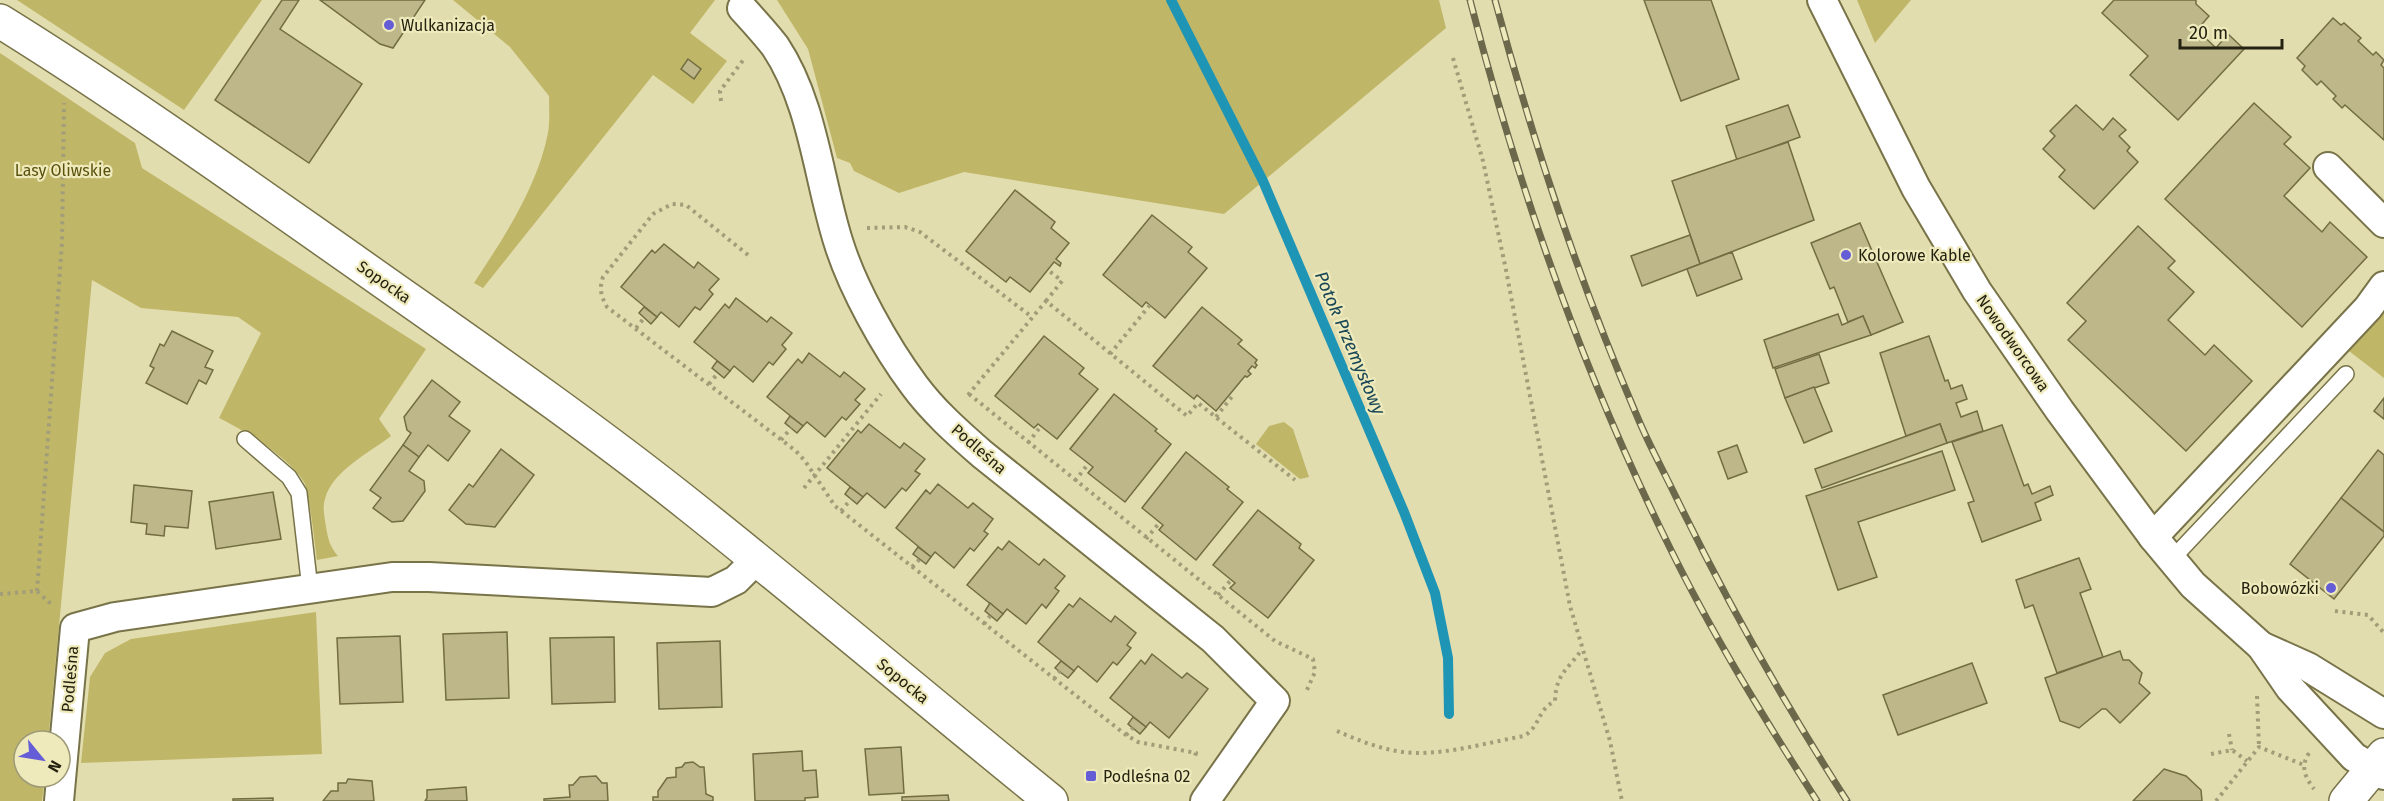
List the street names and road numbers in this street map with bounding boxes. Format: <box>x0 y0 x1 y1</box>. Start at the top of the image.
street label: Sopocka <box>353 257 415 307</box>
street label: Nowodworcowa <box>1973 291 2053 395</box>
street label: Podleśna <box>948 420 1010 478</box>
street label: Podleśna <box>58 645 82 713</box>
street label: Sopocka <box>873 654 933 708</box>

